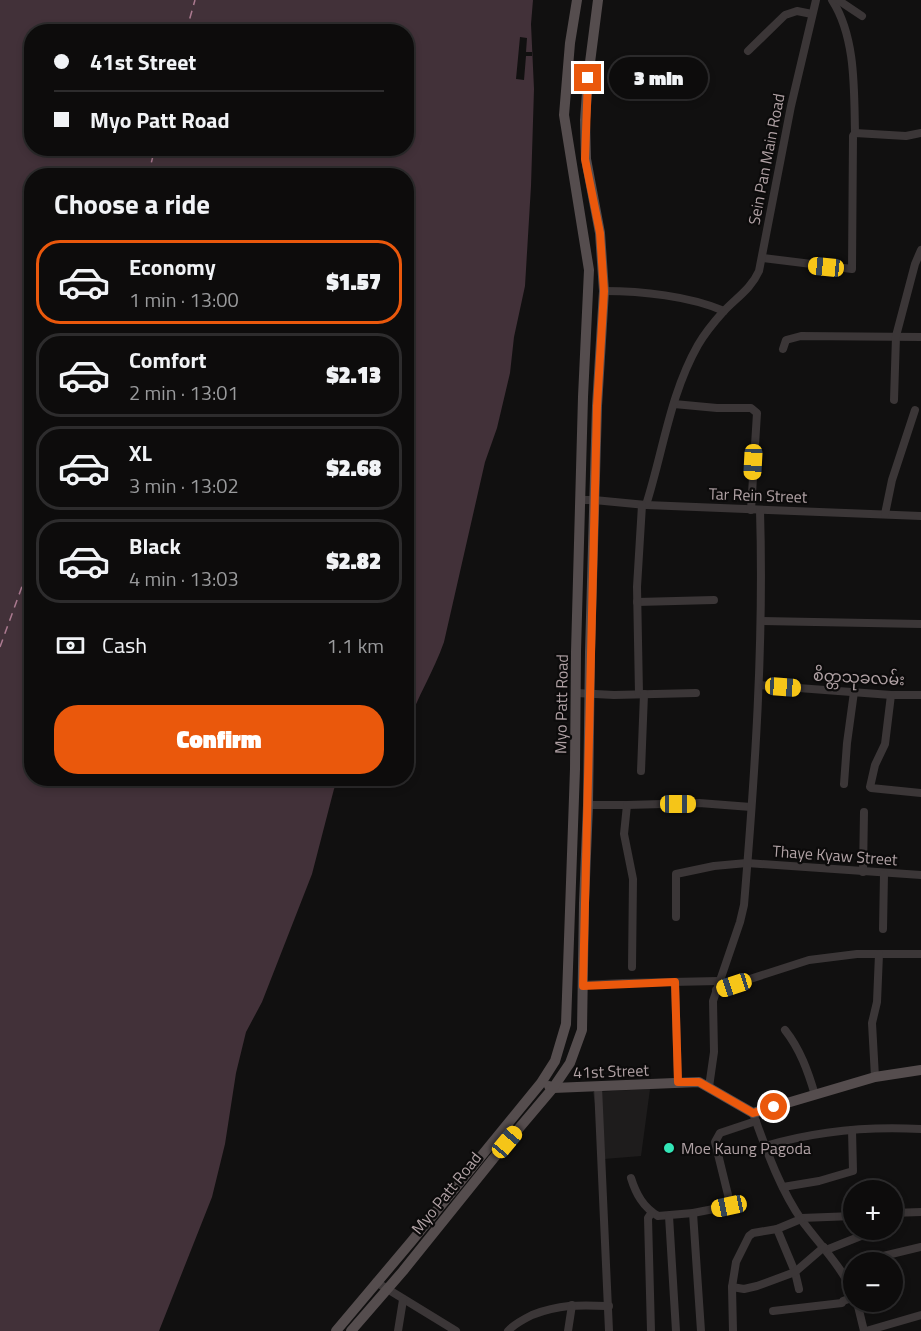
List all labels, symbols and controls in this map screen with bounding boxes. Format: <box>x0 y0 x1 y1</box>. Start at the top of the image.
text: 41st Street <box>90 45 196 79</box>
callout: 3 min <box>609 57 708 99</box>
text: 3 min <box>634 62 683 93</box>
route end <box>574 64 601 91</box>
street label: Sein Pan Main Road <box>741 91 791 227</box>
text: Myo Patt Road <box>90 103 230 137</box>
text: Choose a ride <box>54 183 210 224</box>
text: Economy <box>129 250 216 284</box>
icon: car <box>57 255 111 309</box>
car <box>807 256 845 278</box>
text: $1.57 <box>326 265 381 299</box>
text: 1 min · 13:00 <box>129 284 239 315</box>
text: Comfort <box>129 343 207 377</box>
icon: car <box>57 348 111 402</box>
text: $2.13 <box>326 358 381 392</box>
text: 2 min · 13:01 <box>129 377 239 408</box>
text: XL <box>129 436 152 470</box>
icon: car <box>57 441 111 495</box>
car <box>743 444 763 480</box>
text: $2.68 <box>326 451 381 485</box>
text: 3 min · 13:02 <box>129 470 239 501</box>
street label: Tar Rein Street <box>708 481 808 509</box>
text: Black <box>129 529 181 563</box>
icon: car <box>57 534 111 588</box>
text: $2.82 <box>326 544 381 578</box>
text: 4 min · 13:03 <box>129 563 239 594</box>
text: Cash <box>102 628 147 662</box>
icon: cash <box>54 629 87 662</box>
text: 1.1 km <box>327 630 384 661</box>
street label: Myo Patt Road <box>548 654 574 754</box>
street label: စိတ္တသုခလမ်း <box>812 663 906 694</box>
car <box>764 677 802 697</box>
button: Confirm <box>54 705 384 774</box>
car <box>660 795 696 813</box>
street label: Thaye Kyaw Street <box>772 839 899 871</box>
car <box>714 971 754 999</box>
street label: 41st Street <box>573 1058 650 1084</box>
route start <box>760 1093 787 1120</box>
car <box>489 1122 525 1162</box>
place label: Moe Kaung Pagoda <box>681 1136 811 1160</box>
marker: Moe Kaung Pagoda <box>662 1141 676 1155</box>
street label: Myo Patt Road <box>405 1147 487 1239</box>
map controls <box>843 1180 903 1312</box>
button: + <box>843 1180 903 1240</box>
car <box>710 1193 748 1219</box>
button: − <box>843 1252 903 1312</box>

